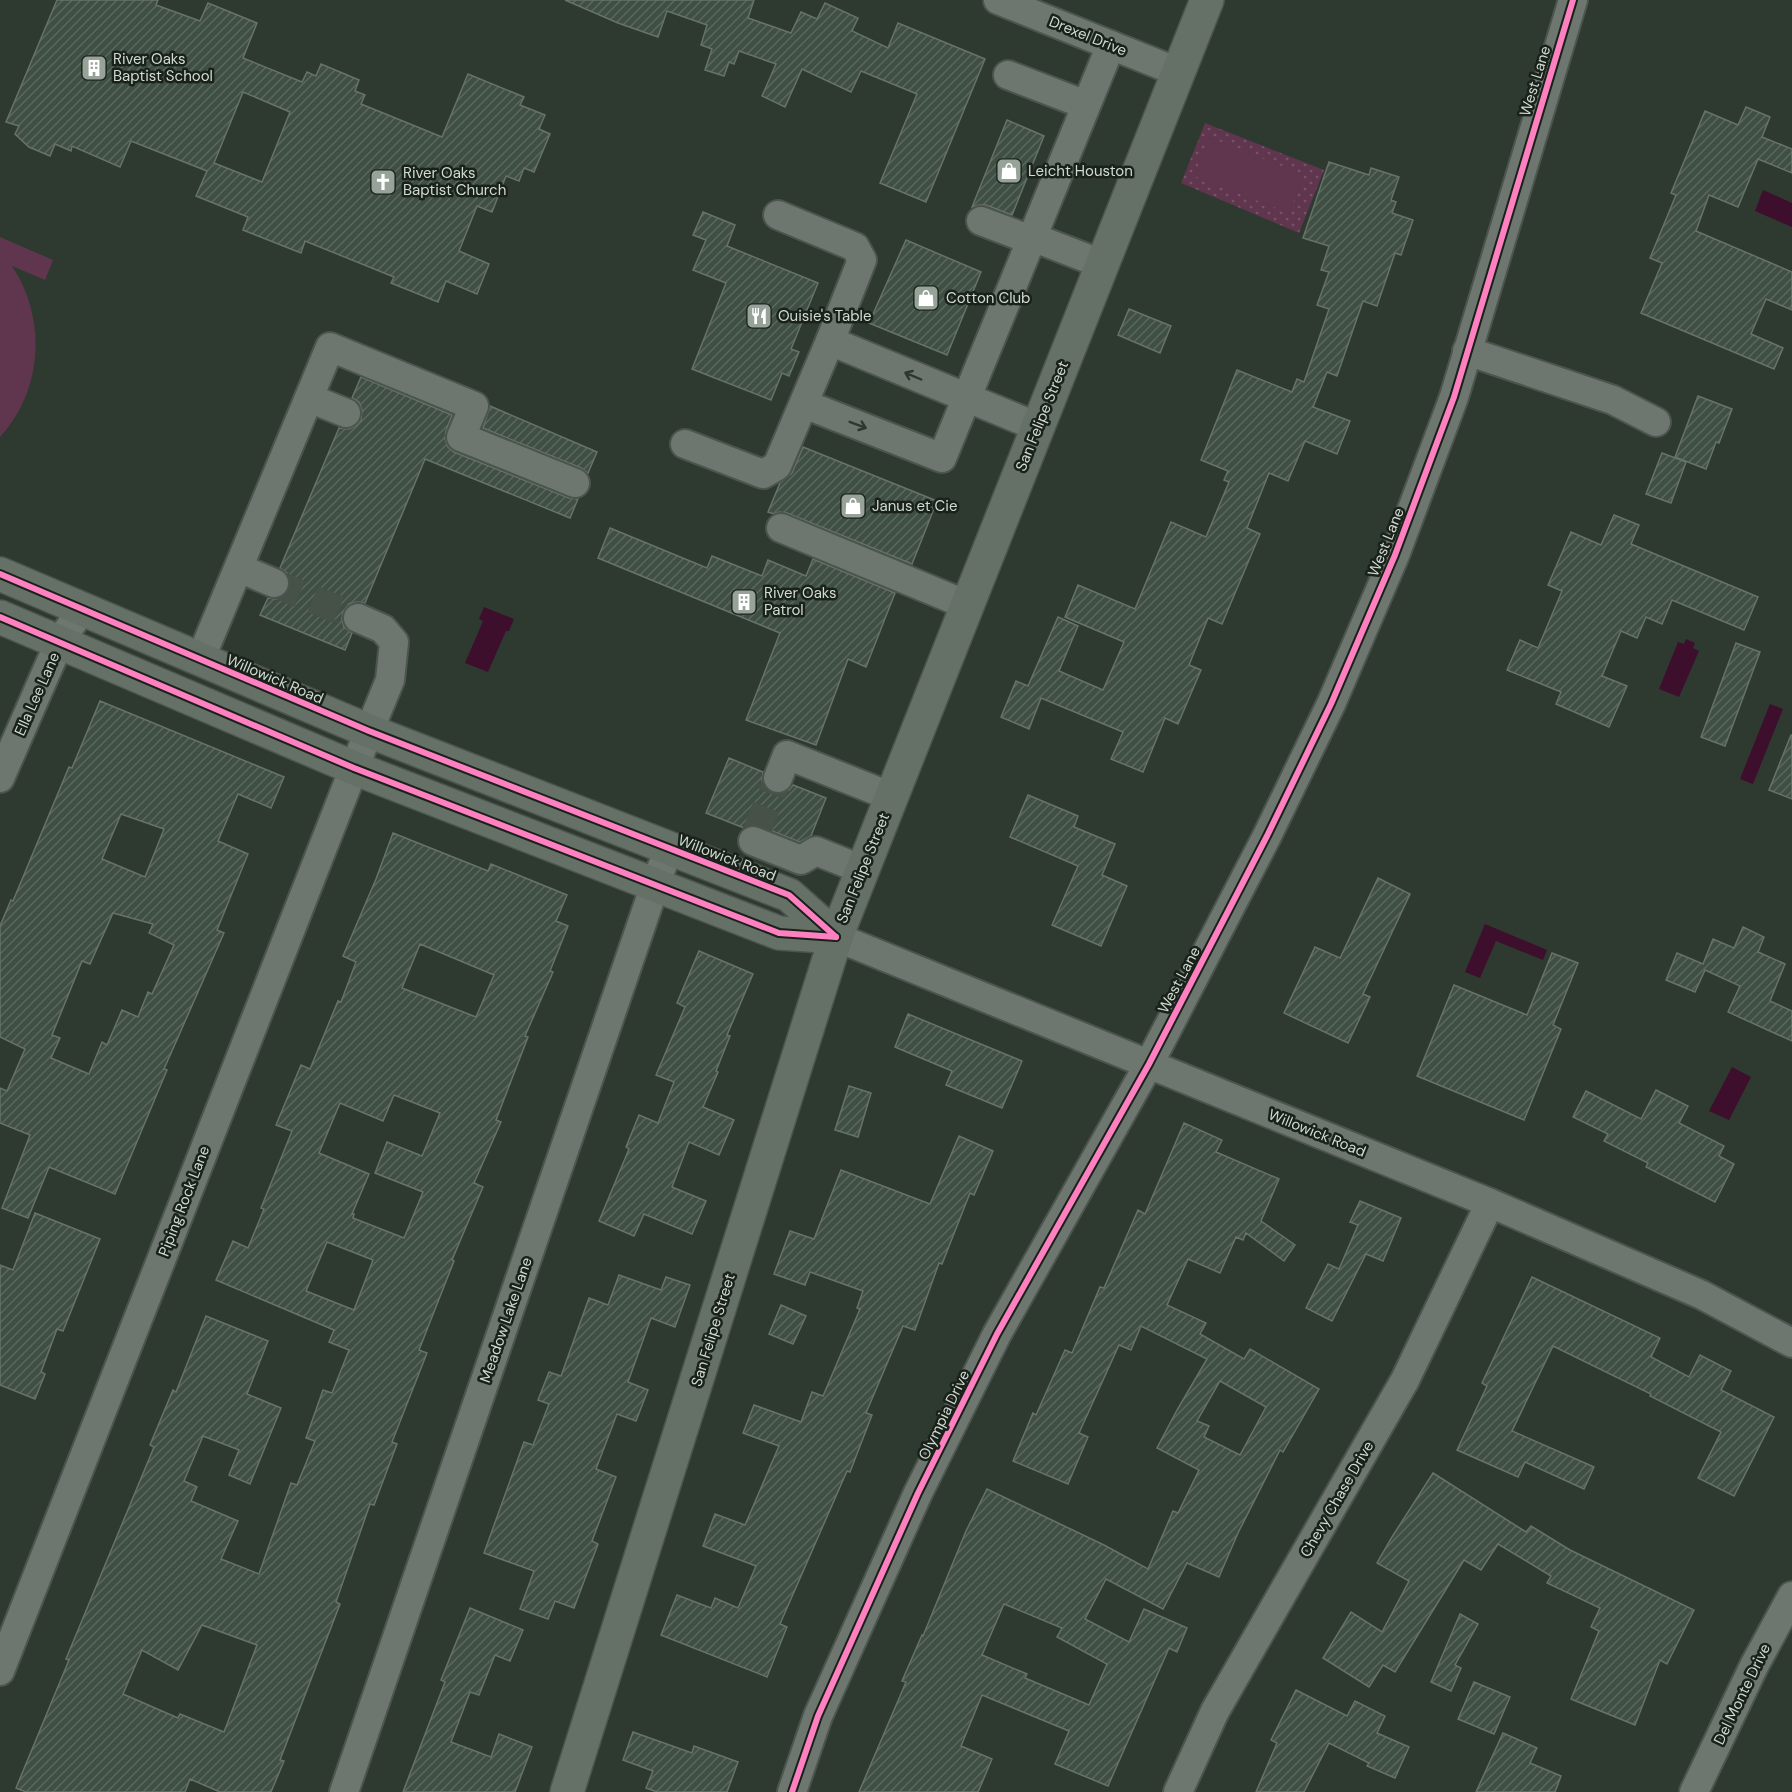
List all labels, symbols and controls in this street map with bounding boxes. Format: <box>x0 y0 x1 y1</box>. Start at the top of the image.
street label: Drexel Drive <box>1046 11 1130 61</box>
street label: West Lane <box>1515 43 1555 119</box>
place label: River Oaks Baptist School <box>113 49 213 86</box>
building icon: River Oaks Baptist School <box>79 53 109 83</box>
shop icon: Leicht Houston <box>994 156 1024 186</box>
place label: Leicht Houston <box>1028 161 1133 181</box>
place label: River Oaks Baptist Church <box>403 163 506 200</box>
church icon: River Oaks Baptist Church <box>368 167 398 197</box>
shop icon: Cotton Club <box>911 283 941 313</box>
place label: Cotton Club <box>946 288 1030 308</box>
restaurant icon: Ouisie's Table <box>744 301 774 331</box>
place label: Ouisie's Table <box>778 306 871 326</box>
street label: San Felipe Street <box>1011 358 1073 474</box>
one-way arrow <box>904 370 922 381</box>
one-way arrow <box>849 420 867 431</box>
shop icon: Janus et Cie <box>838 491 868 521</box>
place label: Janus et Cie <box>872 496 957 516</box>
street label: West Lane <box>1363 505 1409 579</box>
place label: River Oaks Patrol <box>764 583 837 620</box>
building icon: River Oaks Patrol <box>729 587 759 617</box>
street label: Ella Lee Lane <box>10 649 64 739</box>
street label: Willowick Road <box>223 650 327 708</box>
street label: San Felipe Street <box>832 810 894 926</box>
street label: Willowick Road <box>675 830 779 886</box>
street label: West Lane <box>1153 943 1205 1017</box>
street label: Willowick Road <box>1265 1104 1369 1162</box>
street label: Piping Rock Lane <box>154 1143 214 1259</box>
street label: Meadow Lake Lane <box>475 1255 537 1385</box>
street label: San Felipe Street <box>686 1271 740 1389</box>
street label: Olympia Drive <box>914 1367 974 1463</box>
street label: Chevy Chase Drive <box>1296 1437 1378 1561</box>
street label: Del Monte Drive <box>1709 1640 1775 1748</box>

